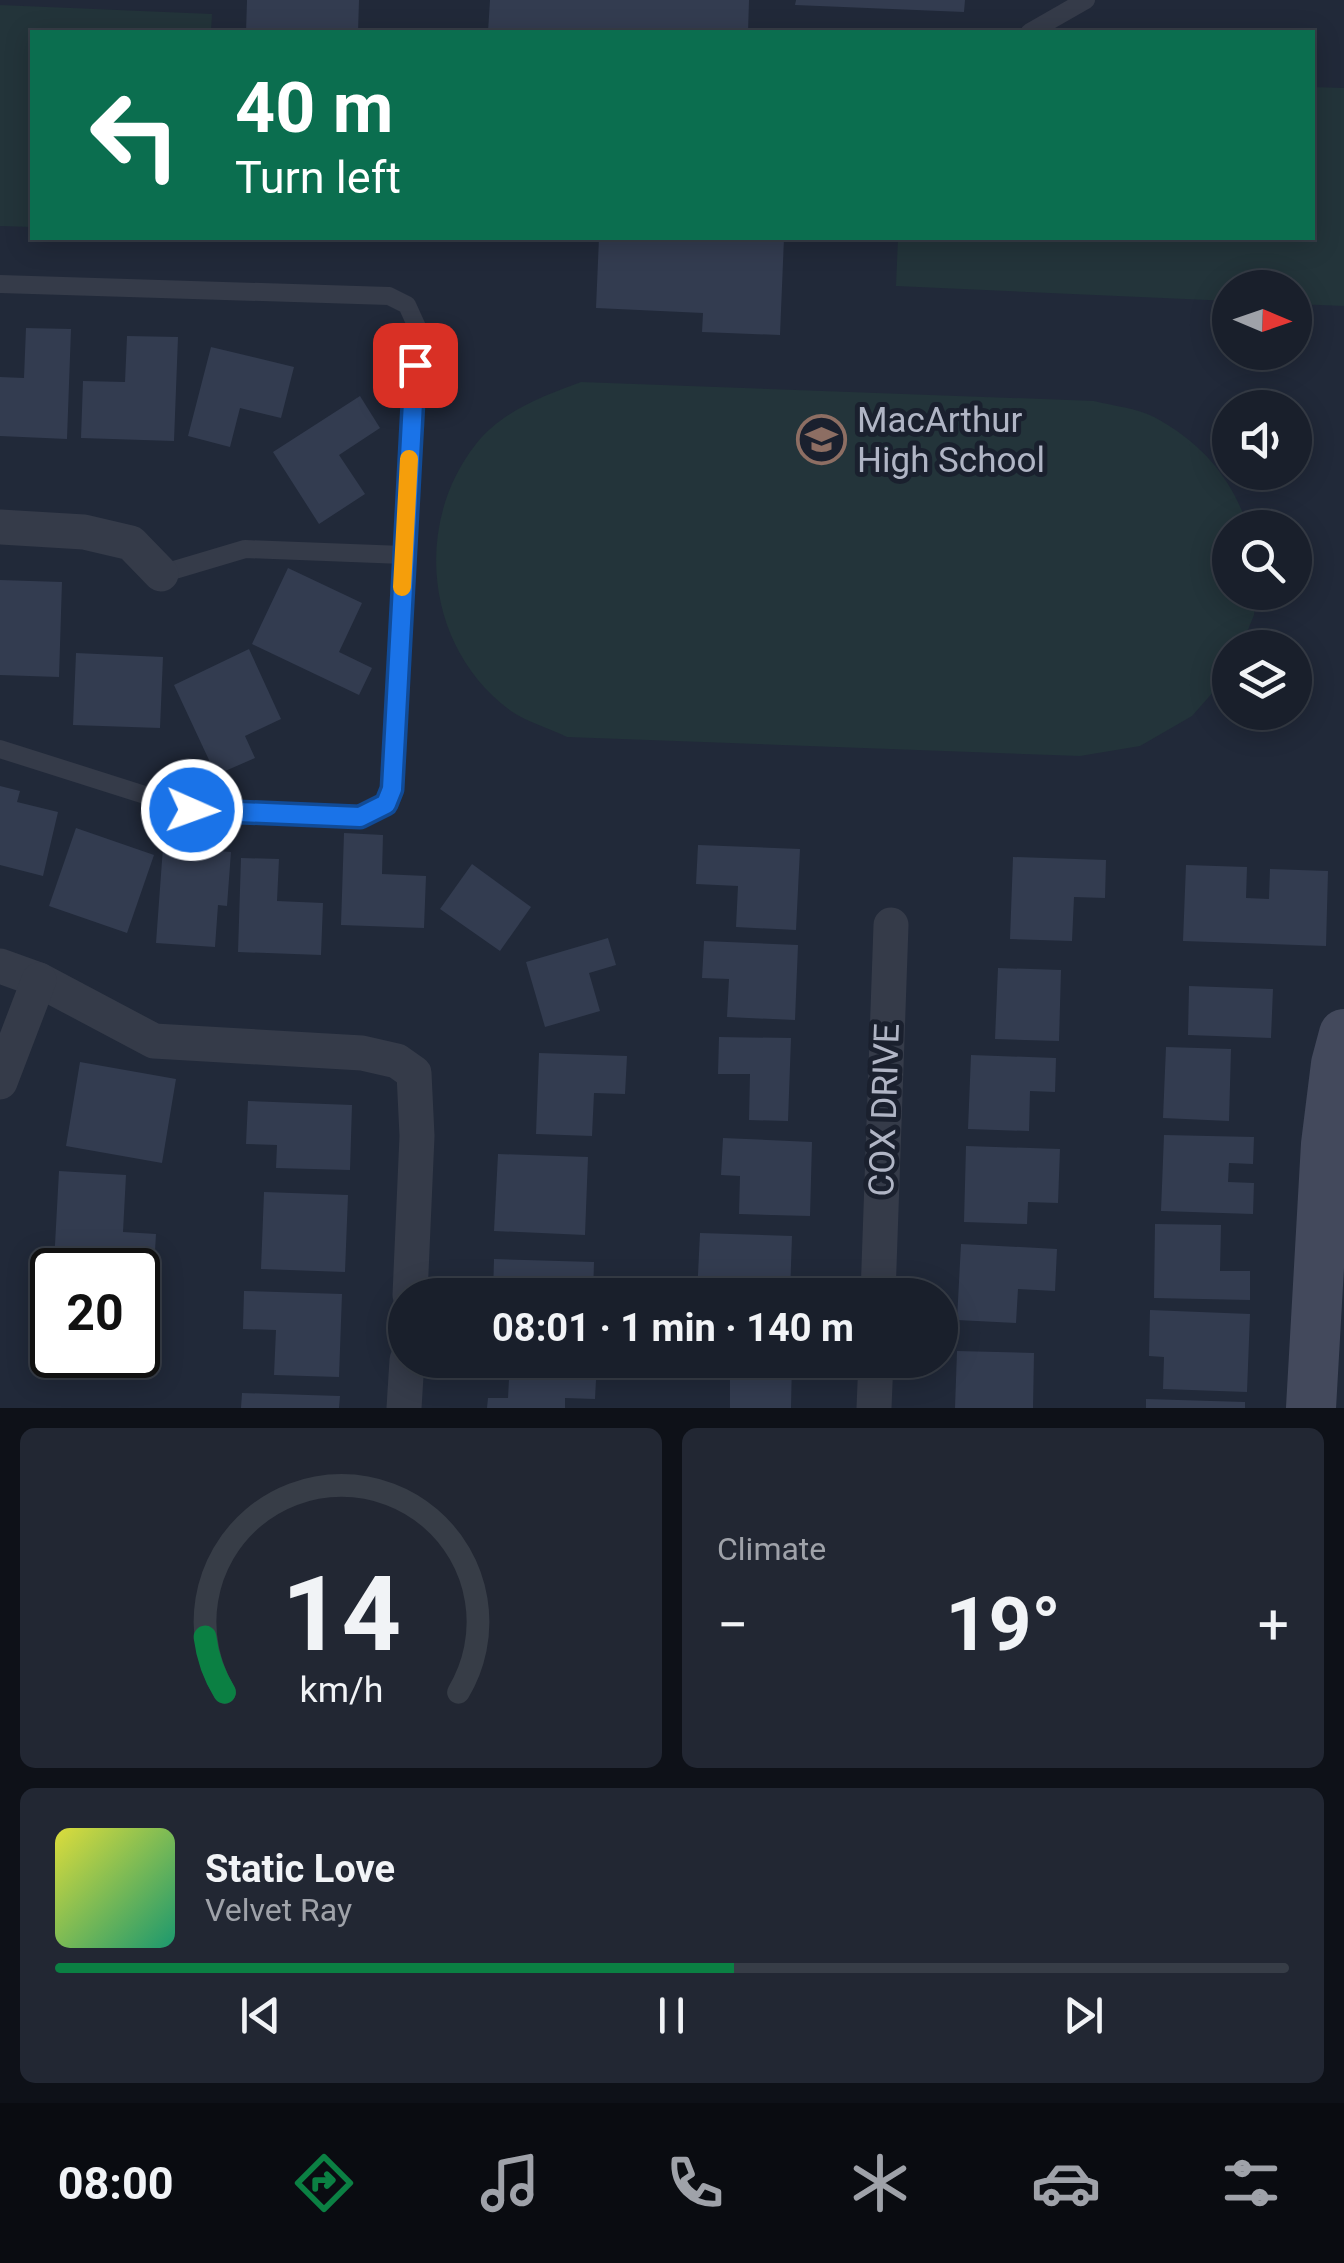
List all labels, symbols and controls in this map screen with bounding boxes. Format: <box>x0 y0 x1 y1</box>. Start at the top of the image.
text: 40 m <box>235 67 393 149</box>
icon: left <box>70 70 200 200</box>
text: Turn left <box>235 151 401 204</box>
north arrow <box>1212 270 1312 370</box>
map controls <box>1212 270 1312 730</box>
pin <box>373 323 458 408</box>
icon: arrive <box>388 338 443 393</box>
button: sound <box>1212 390 1312 490</box>
place label: MacArthur High School <box>857 400 1045 481</box>
school or university icon: MacArthur High School <box>796 414 848 466</box>
button: search <box>1212 510 1312 610</box>
button: layers <box>1212 630 1312 730</box>
position arrow <box>140 758 244 862</box>
street label: COX DRIVE <box>861 1023 908 1197</box>
speed limit sign: 20 <box>30 1248 160 1378</box>
text: 08:01 · 1 min · 140 m <box>492 1306 854 1350</box>
text: Climate <box>717 1530 826 1568</box>
text: 14 <box>281 1554 401 1675</box>
text: 19° <box>945 1580 1061 1668</box>
text: − <box>717 1593 748 1657</box>
text: + <box>1258 1593 1289 1657</box>
text: km/h <box>299 1669 383 1711</box>
text: Static Love <box>205 1847 395 1891</box>
text: Velvet Ray <box>205 1891 352 1929</box>
icon: previous <box>233 1988 288 2043</box>
icon: pause <box>644 1988 699 2043</box>
icon: next <box>1056 1988 1111 2043</box>
icon: directions <box>289 2148 359 2218</box>
icon: music <box>475 2148 545 2218</box>
icon: phone <box>660 2148 730 2218</box>
icon: climate <box>845 2148 915 2218</box>
icon: car <box>1031 2148 1101 2218</box>
icon: filters <box>1216 2148 1286 2218</box>
text: 08:00 <box>58 2157 174 2210</box>

